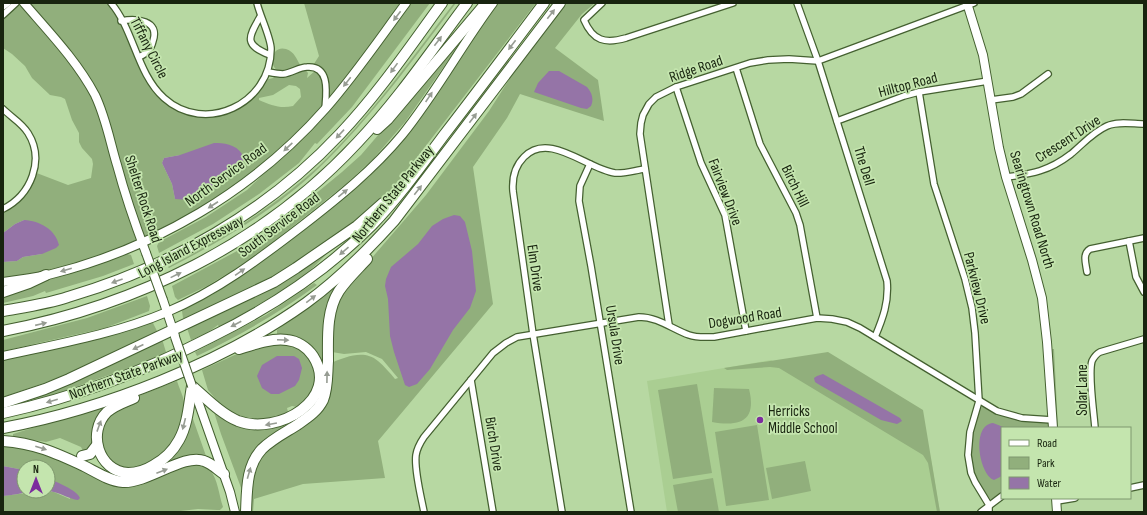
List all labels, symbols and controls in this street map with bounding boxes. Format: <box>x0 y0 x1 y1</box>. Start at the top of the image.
one-way arrow <box>547 9 556 20</box>
one-way arrow <box>393 11 401 21</box>
street label: Tiffany Circle <box>125 14 173 82</box>
one-way arrow <box>434 36 442 46</box>
one-way arrow <box>508 40 517 51</box>
street label: Ridge Road <box>667 51 725 87</box>
one-way arrow <box>390 63 398 74</box>
street label: Hilltop Road <box>876 68 940 102</box>
one-way arrow <box>343 77 351 88</box>
one-way arrow <box>426 91 433 103</box>
street label: Crescent Drive <box>1032 111 1104 167</box>
one-way arrow <box>469 112 477 123</box>
one-way arrow <box>336 129 345 139</box>
street label: North Service Road <box>181 139 271 211</box>
street label: Northern State Parkway <box>348 141 438 246</box>
one-way arrow <box>283 142 293 151</box>
street label: The Dell <box>849 144 879 188</box>
street label: Searingtown Road North <box>1005 149 1059 271</box>
street label: Shelter Rock Road <box>120 153 166 245</box>
street label: Fairview Drive <box>704 156 746 228</box>
street label: Birch Hill <box>777 162 813 210</box>
one-way arrow <box>414 184 422 195</box>
street label: South Service Road <box>234 188 324 262</box>
one-way arrow <box>338 189 349 198</box>
one-way arrow <box>208 201 218 209</box>
street label: Long Island Expressway <box>135 211 247 283</box>
street label: Elm Drive <box>522 243 548 293</box>
one-way arrow <box>338 247 349 256</box>
street label: Parkview Drive <box>959 250 995 326</box>
one-way arrow <box>59 267 72 273</box>
one-way arrow <box>235 268 245 276</box>
one-way arrow <box>171 272 182 278</box>
one-way arrow <box>110 278 122 284</box>
one-way arrow <box>306 294 317 303</box>
street label: Dogwood Road <box>707 303 783 333</box>
street label: Ursula Drive <box>601 304 629 366</box>
one-way arrow <box>35 320 47 326</box>
one-way arrow <box>230 321 242 327</box>
one-way arrow <box>277 337 289 344</box>
one-way arrow <box>132 344 143 350</box>
street label: Northern State Parkway <box>67 346 186 404</box>
street label: Solar Lane <box>1073 364 1092 416</box>
one-way arrow <box>324 370 330 383</box>
one-way arrow <box>46 398 58 404</box>
place label: Herricks Middle School <box>768 402 838 438</box>
marker: Herricks Middle School <box>755 415 765 425</box>
street label: Birch Drive <box>480 416 508 472</box>
one-way arrow <box>181 418 187 430</box>
one-way arrow <box>97 420 103 432</box>
one-way arrow <box>265 421 277 427</box>
legend <box>1001 427 1131 499</box>
text: Road <box>1037 436 1057 451</box>
one-way arrow <box>36 445 48 451</box>
text: Park <box>1037 456 1055 471</box>
north arrow <box>16 459 56 499</box>
text: N <box>33 463 39 476</box>
one-way arrow <box>157 467 169 473</box>
one-way arrow <box>247 467 253 480</box>
text: Water <box>1037 476 1061 491</box>

